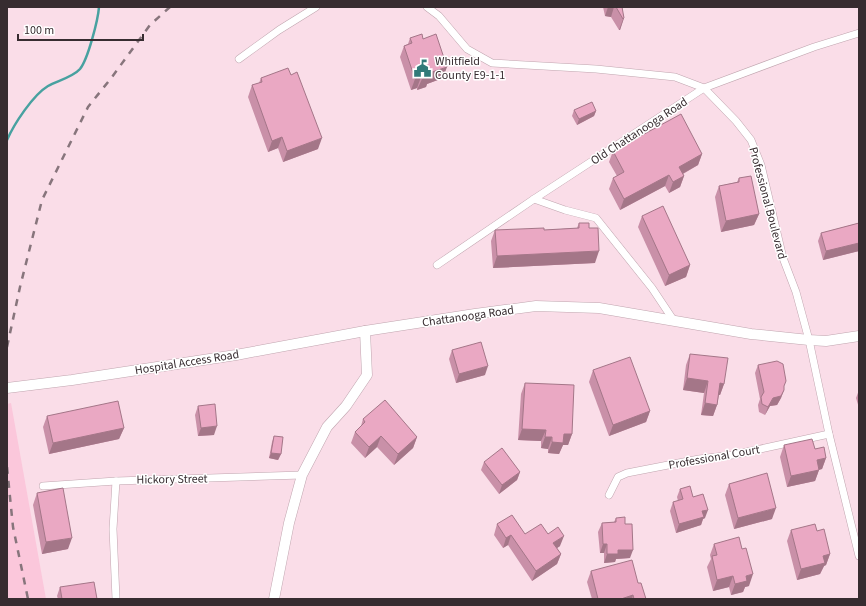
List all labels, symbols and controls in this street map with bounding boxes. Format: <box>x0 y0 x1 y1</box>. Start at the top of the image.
scale bar <box>18 16 143 42</box>
text: 100 m <box>24 22 54 39</box>
place label: Whitfield County E9-1-1 <box>435 53 505 84</box>
public building icon: Whitfield County E9-1-1 <box>412 58 432 78</box>
street label: Old Chattanooga Road <box>587 94 691 169</box>
street label: Professional Boulevard <box>744 145 791 261</box>
street label: Chattanooga Road <box>421 302 515 331</box>
street label: Hospital Access Road <box>134 346 240 379</box>
street label: Professional Court <box>667 441 761 474</box>
street label: Hickory Street <box>136 470 208 489</box>

